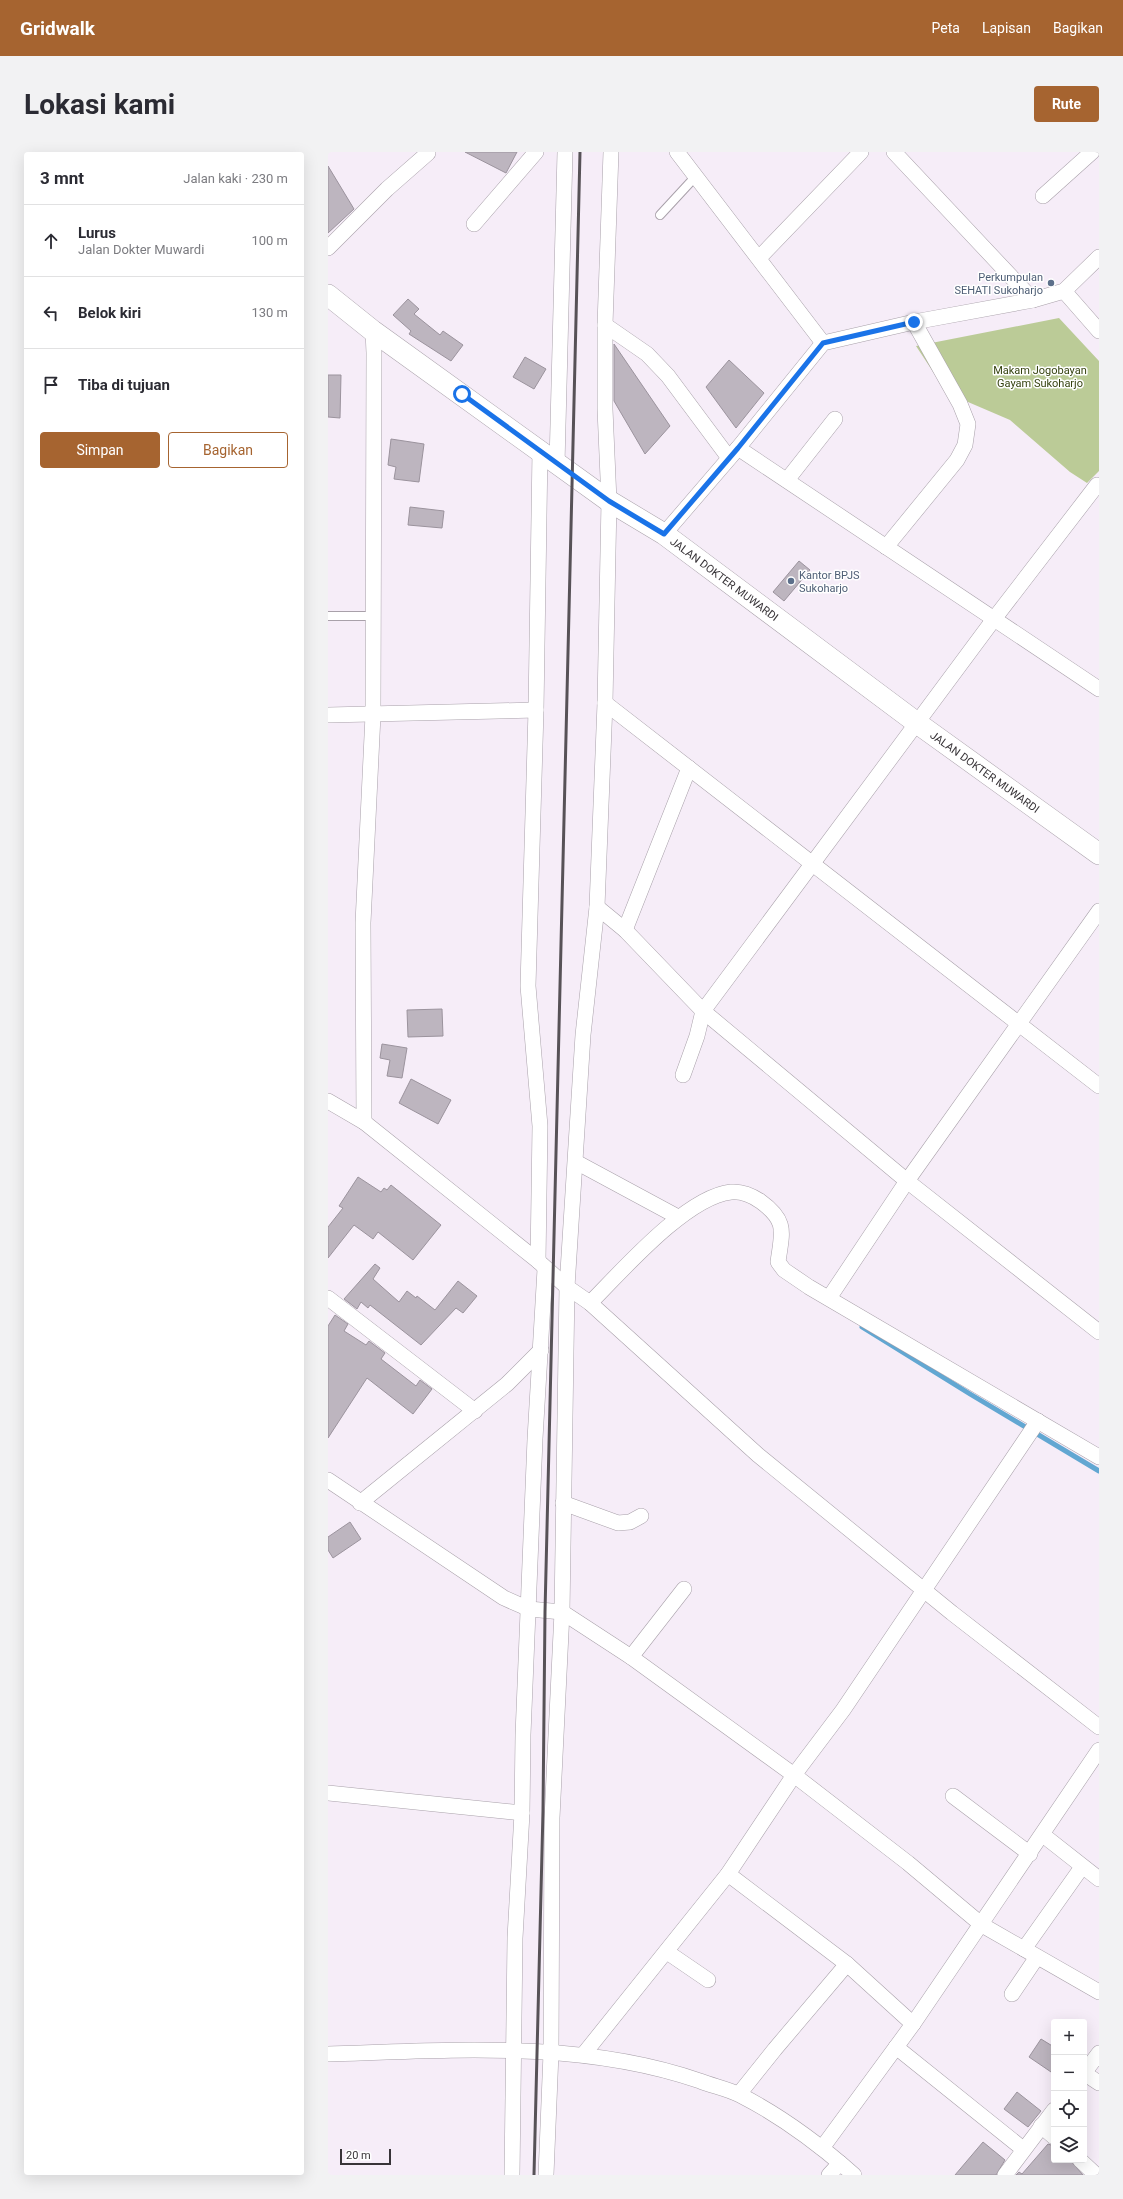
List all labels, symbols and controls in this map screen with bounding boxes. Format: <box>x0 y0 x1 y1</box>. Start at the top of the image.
text: Gridwalk <box>20 17 95 40</box>
text: Peta <box>932 20 960 36</box>
text: Lapisan <box>982 20 1031 36</box>
text: Bagikan <box>1053 20 1103 36</box>
button: Rute <box>1034 86 1099 122</box>
text: Lokasi kami <box>24 88 175 121</box>
text: 3 mnt <box>40 168 84 188</box>
text: Jalan kaki · 230 m <box>183 171 288 186</box>
text: Lurus <box>78 224 116 242</box>
icon: ahead <box>40 230 62 252</box>
text: 100 m <box>251 233 288 248</box>
text: Jalan Dokter Muwardi <box>78 242 204 257</box>
place label: Perkumpulan SEHATI Sukoharjo <box>954 271 1043 297</box>
marker: Perkumpulan SEHATI Sukoharjo <box>1046 278 1056 288</box>
icon: left <box>40 302 62 324</box>
text: Belok kiri <box>78 304 141 322</box>
text: 130 m <box>251 305 288 320</box>
route end <box>905 313 923 331</box>
park label: Makam Jogobayan Gayam Sukoharjo <box>993 364 1087 390</box>
icon: arrive <box>40 374 62 396</box>
text: Tiba di tujuan <box>78 376 170 394</box>
route start <box>453 385 471 403</box>
button: Simpan <box>40 432 160 468</box>
button: Bagikan <box>168 432 288 468</box>
street label: JALAN DOKTER MUWARDI <box>668 535 781 624</box>
place label: Kantor BPJS Sukoharjo <box>799 569 860 595</box>
marker: Kantor BPJS Sukoharjo <box>786 576 796 586</box>
street label: JALAN DOKTER MUWARDI <box>928 728 1042 816</box>
map controls <box>1051 2019 1087 2163</box>
button: + <box>1051 2019 1087 2055</box>
button: − <box>1051 2055 1087 2091</box>
button: locate <box>1051 2091 1087 2127</box>
button: layers <box>1051 2127 1087 2163</box>
scale bar <box>340 2147 391 2166</box>
text: 20 m <box>346 2149 371 2162</box>

